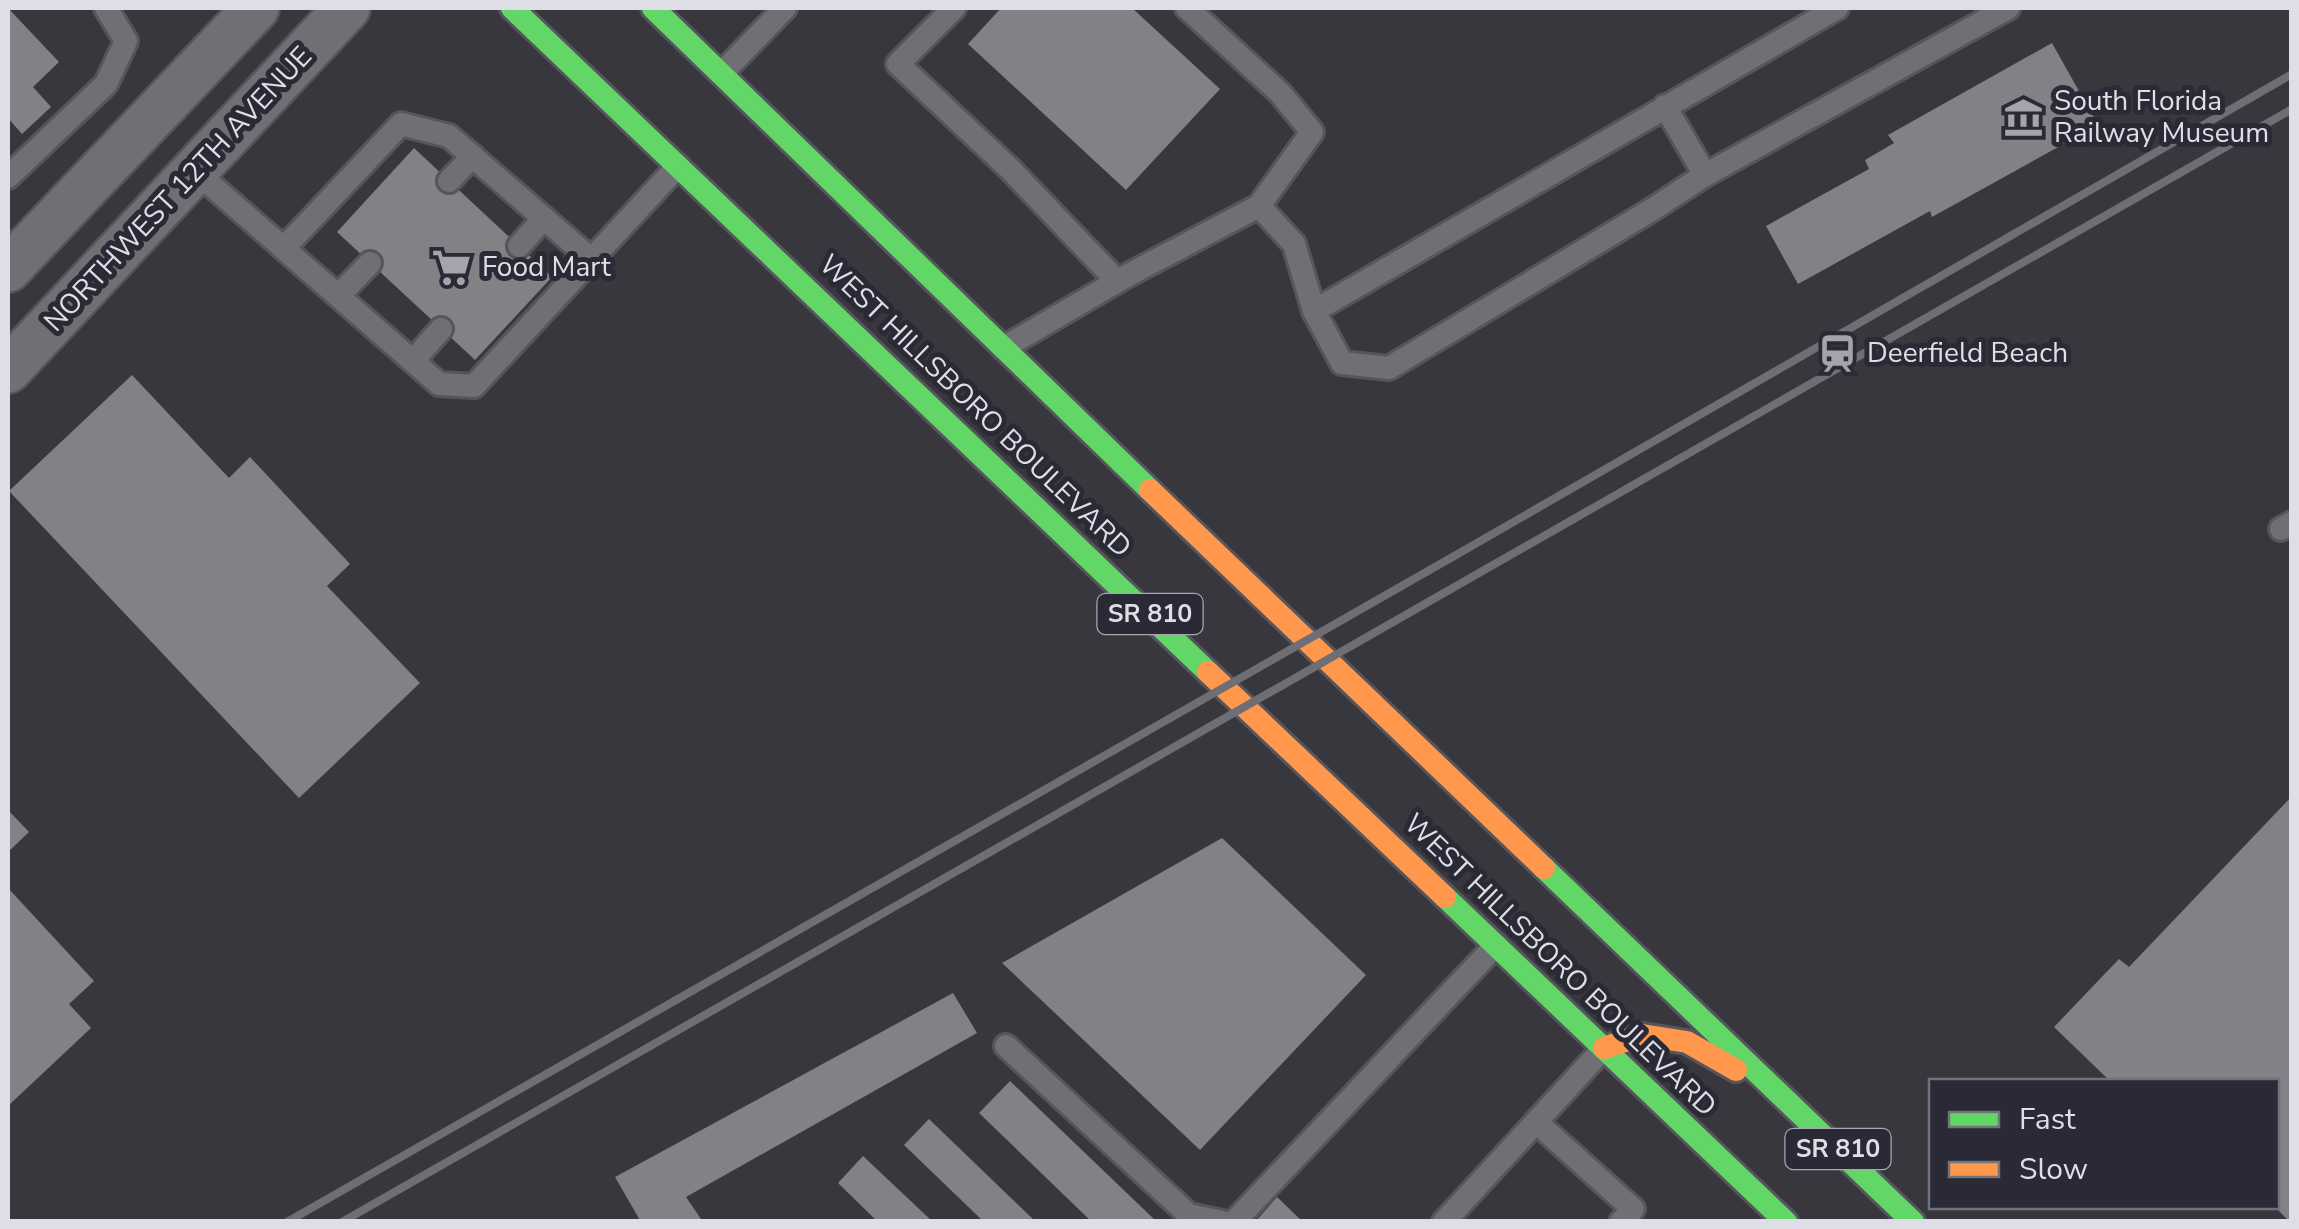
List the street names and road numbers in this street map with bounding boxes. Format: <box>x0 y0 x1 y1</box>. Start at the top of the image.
street label: NORTHWEST 12TH AVENUE <box>35 38 321 340</box>
street label: WEST HILLSBORO BOULEVARD <box>810 246 1140 566</box>
road number: SR 810 <box>1098 594 1202 634</box>
street label: WEST HILLSBORO BOULEVARD <box>1395 805 1725 1125</box>
road number: SR 810 <box>1786 1129 1890 1169</box>

